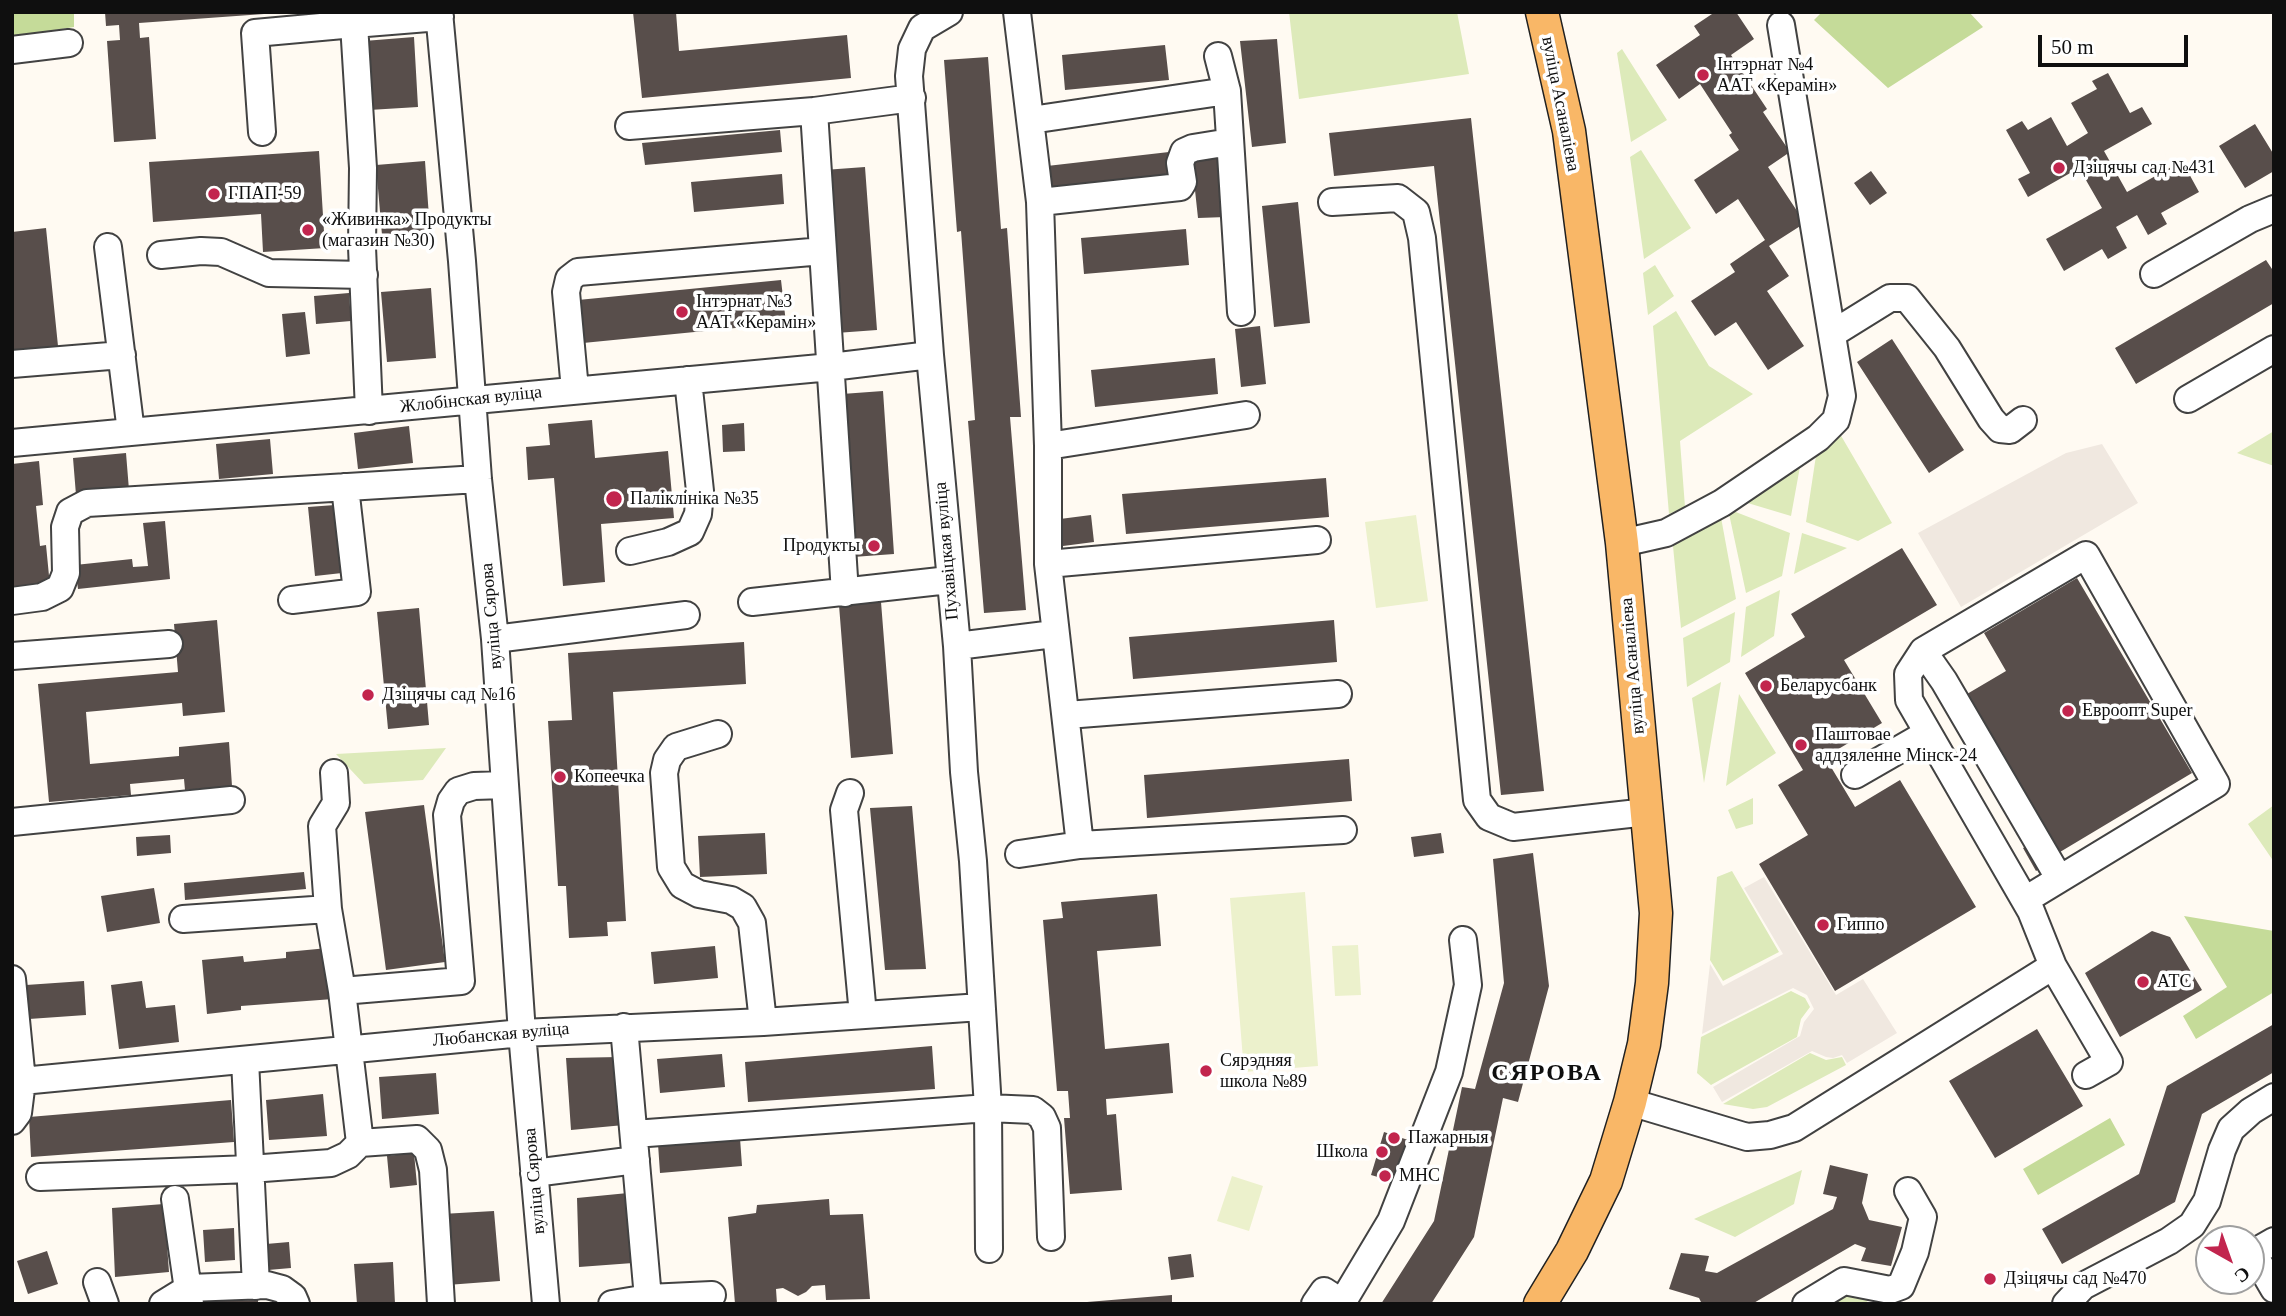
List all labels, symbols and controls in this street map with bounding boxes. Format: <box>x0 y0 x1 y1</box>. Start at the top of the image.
scale bar <box>2041 21 2192 65</box>
street label: вуліца Асаналіева <box>1536 35 1584 173</box>
text: 50 m <box>2051 35 2094 59</box>
place label: Інтэрнат №4 ААТ «Керамін» <box>1717 54 1837 96</box>
marker: Інтэрнат №4 ААТ «Керамін» <box>1695 67 1711 83</box>
place label: Дзіцячы сад №431 <box>2073 157 2215 179</box>
marker: Дзіцячы сад №431 <box>2051 160 2067 176</box>
place label: ГПАП-59 <box>228 183 301 205</box>
marker: ГПАП-59 <box>206 186 222 202</box>
place label: «Живинка» Продукты (магазин №30) <box>322 209 492 252</box>
marker: «Живинка» Продукты (магазин №30) <box>300 222 316 238</box>
place label: Інтэрнат №3 ААТ «Керамін» <box>696 291 816 334</box>
marker: Інтэрнат №3 ААТ «Керамін» <box>674 304 690 320</box>
street label: Жлобінская вуліца <box>399 382 543 418</box>
street label: Пухавіцкая вуліца <box>930 481 964 621</box>
place label: Паліклініка №35 <box>630 488 759 510</box>
marker: Паліклініка №35 <box>604 489 624 509</box>
place label: Продукты <box>783 535 860 557</box>
marker: Продукты <box>866 538 882 554</box>
street label: вуліца Сярова <box>477 562 507 670</box>
street label: вуліца Асаналіева <box>1616 597 1650 735</box>
place label: Беларусбанк <box>1780 675 1877 697</box>
marker: Беларусбанк <box>1758 678 1774 694</box>
place label: Дзіцячы сад №16 <box>382 684 515 706</box>
marker: Дзіцячы сад №16 <box>360 687 376 703</box>
place label: Евроопт Super <box>2082 700 2192 722</box>
marker: Евроопт Super <box>2060 703 2076 719</box>
place label: Паштовае аддзяленне Мінск-24 <box>1815 724 1977 766</box>
marker: Паштовае аддзяленне Мінск-24 <box>1793 737 1809 753</box>
place label: Копеечка <box>574 766 645 788</box>
marker: Копеечка <box>552 769 568 785</box>
place label: Гиппо <box>1837 914 1885 936</box>
marker: Гиппо <box>1815 917 1831 933</box>
place label: АТС <box>2157 971 2191 993</box>
marker: АТС <box>2135 974 2151 990</box>
street label: Любанская вуліца <box>432 1018 570 1052</box>
place label: Сярэдняя школа №89 <box>1220 1050 1307 1092</box>
district label: СЯРОВА <box>1492 1060 1602 1088</box>
marker: Сярэдняя школа №89 <box>1198 1063 1214 1079</box>
street label: вуліца Сярова <box>520 1127 550 1235</box>
place label: Пажарныя <box>1408 1127 1488 1149</box>
marker: Пажарныя <box>1386 1130 1402 1146</box>
place label: Школа <box>1316 1141 1368 1163</box>
marker: Школа <box>1374 1144 1390 1160</box>
place label: МНС <box>1399 1165 1440 1187</box>
marker: МНС <box>1377 1168 1393 1184</box>
north arrow <box>2195 1225 2265 1295</box>
text: С <box>2231 1262 2255 1287</box>
place label: Дзіцячы сад №470 <box>2004 1268 2146 1290</box>
marker: Дзіцячы сад №470 <box>1982 1271 1998 1287</box>

